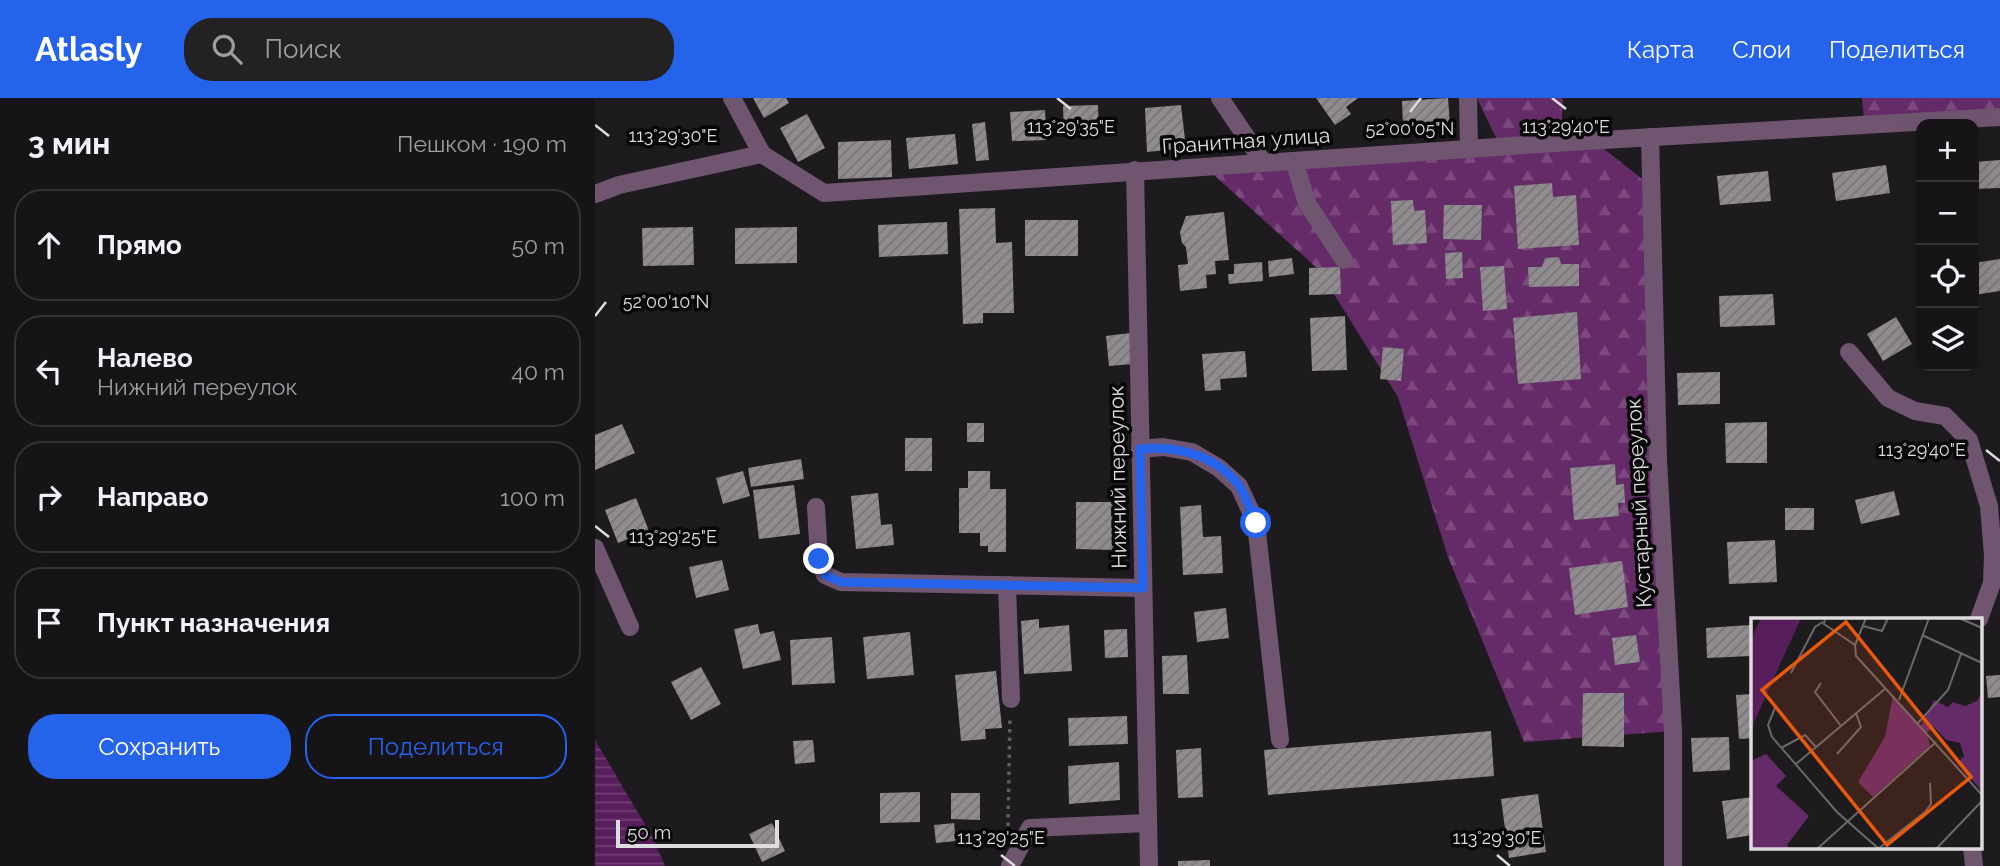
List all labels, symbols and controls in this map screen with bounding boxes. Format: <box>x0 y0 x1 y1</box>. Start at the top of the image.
search box <box>184 18 674 81</box>
text: Atlasly <box>35 30 142 69</box>
icon: search <box>208 30 246 68</box>
text: Поиск <box>264 34 342 64</box>
text: Карта <box>1627 35 1694 64</box>
text: Слои <box>1732 35 1791 64</box>
text: Поделиться <box>1829 35 1965 64</box>
text: 113°29'35"E <box>1027 116 1115 137</box>
text: 113°29'40"E <box>1522 116 1610 137</box>
text: 52°00'05"N <box>1366 118 1454 139</box>
map controls <box>1916 119 1979 371</box>
button: + <box>1916 119 1979 182</box>
street label: Гранитная улица <box>1161 122 1331 159</box>
text: 113°29'30"E <box>628 125 718 146</box>
text: 3 мин <box>28 126 110 161</box>
text: Пешком · 190 m <box>397 130 567 157</box>
button: − <box>1916 182 1979 245</box>
icon: ahead <box>30 226 68 264</box>
text: Прямо <box>97 230 182 260</box>
text: 50 m <box>511 232 565 259</box>
button: locate <box>1916 245 1979 308</box>
text: 52°00'10"N <box>623 291 709 312</box>
button: layers <box>1916 308 1979 371</box>
text: Налево <box>97 343 193 373</box>
icon: left <box>30 352 68 390</box>
text: 40 m <box>511 358 565 385</box>
text: Нижний переулок <box>97 373 298 400</box>
street label: Нижний переулок <box>1103 385 1132 569</box>
street label: Кустарный переулок <box>1621 398 1656 608</box>
text: 113°29'40"E <box>1878 439 1966 460</box>
icon: right <box>30 478 68 516</box>
text: Направо <box>97 482 208 512</box>
text: 100 m <box>500 484 565 511</box>
route start <box>1240 507 1271 538</box>
text: 113°29'25"E <box>629 526 717 547</box>
route end <box>803 543 834 574</box>
icon: arrive <box>30 604 68 642</box>
text: Пункт назначения <box>97 608 330 638</box>
inset map <box>1751 618 1983 848</box>
button: Сохранить <box>28 714 291 779</box>
button: Поделиться <box>305 714 567 779</box>
scale bar <box>616 817 779 849</box>
text: 50 m <box>627 821 671 843</box>
text: 113°29'25"E <box>957 827 1045 848</box>
text: 113°29'30"E <box>1452 827 1542 848</box>

